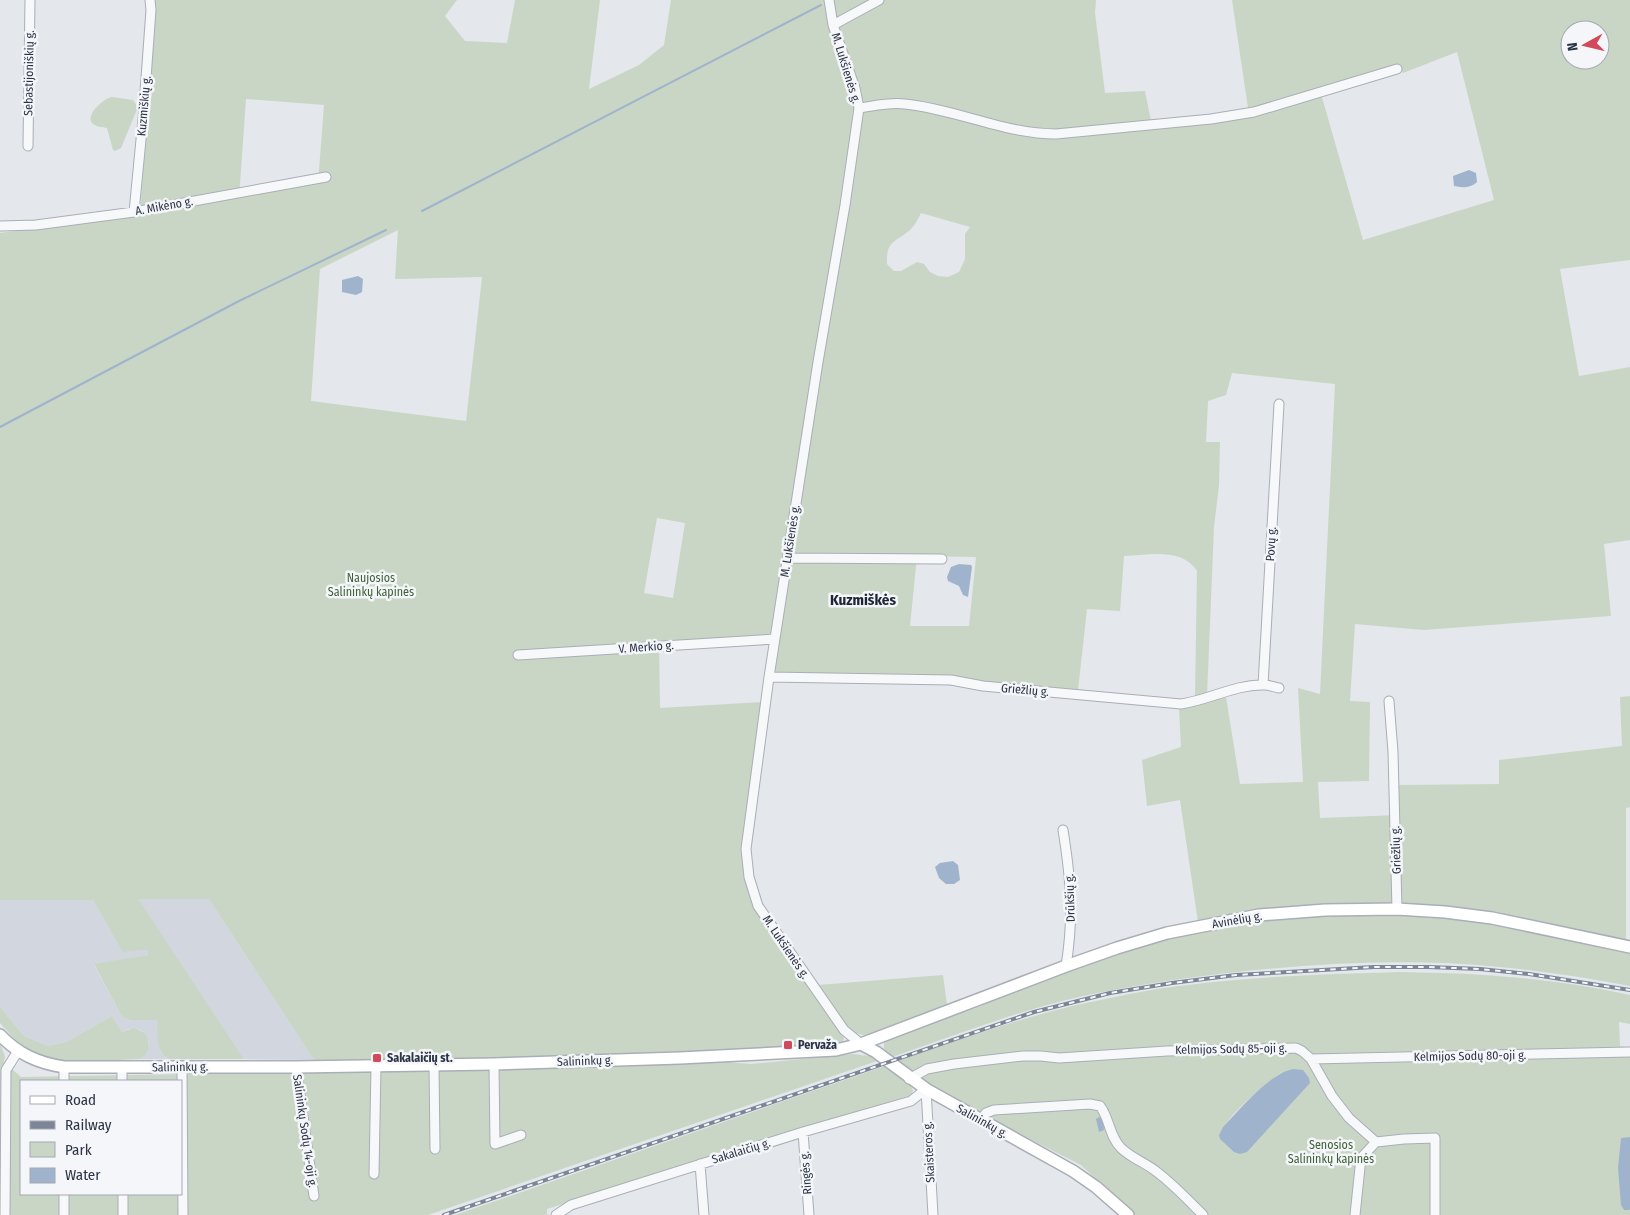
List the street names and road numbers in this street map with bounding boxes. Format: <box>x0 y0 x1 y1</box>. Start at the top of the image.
street label: Sebastijoniškių g. <box>21 30 37 116</box>
street label: M. Lukšienės g. <box>829 31 864 106</box>
street label: Kuzmiškių g. <box>134 75 154 137</box>
street label: A. Mikėno g. <box>134 194 194 218</box>
street label: M. Lukšienės g. <box>777 503 803 578</box>
street label: Povų g. <box>1263 526 1279 562</box>
street label: V. Merkio g. <box>618 638 675 656</box>
street label: Griežlių g. <box>1000 681 1050 699</box>
street label: Griežlių g. <box>1388 825 1404 874</box>
street label: Drūkšių g. <box>1062 873 1078 922</box>
street label: Avinėlių g. <box>1211 909 1263 931</box>
street label: M. Lukšienės g. <box>760 913 813 982</box>
street label: Kelmijos Sodų 85-oji g. <box>1175 1041 1288 1057</box>
street label: Kelmijos Sodų 80-oji g. <box>1414 1048 1527 1064</box>
street label: Salininkų g. <box>557 1053 614 1069</box>
street label: Salininkų g. <box>152 1060 209 1074</box>
street label: Salininkų Sodų 14-oji g. <box>290 1073 320 1189</box>
street label: Salininkų g. <box>954 1101 1010 1141</box>
street label: Skaisteros g. <box>920 1121 938 1183</box>
street label: Sakalaičių g. <box>710 1135 772 1167</box>
street label: Ringės g. <box>797 1150 814 1195</box>

